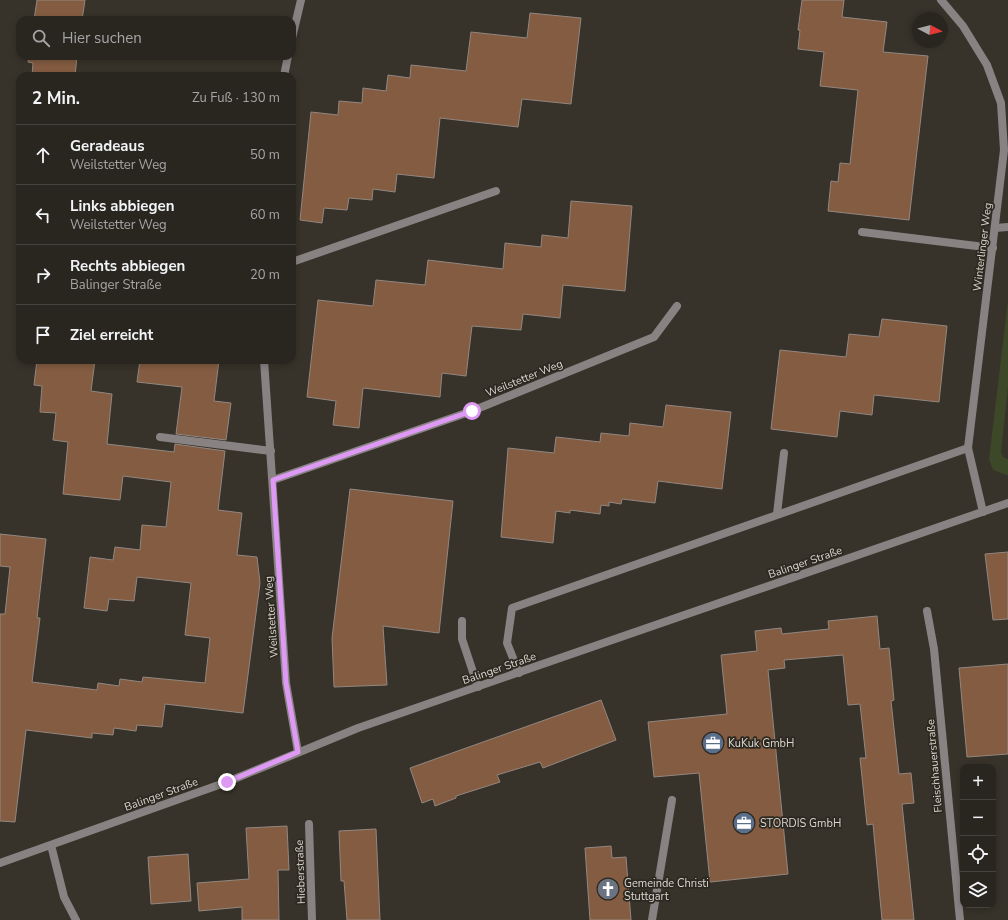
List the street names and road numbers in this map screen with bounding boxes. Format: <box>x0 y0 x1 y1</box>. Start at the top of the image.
street label: Winterlinger Weg <box>970 202 995 292</box>
street label: Weilstetter Weg <box>483 356 565 401</box>
street label: Balinger Straße <box>766 543 844 582</box>
street label: Weilstetter Weg <box>261 576 282 658</box>
street label: Balinger Straße <box>460 649 538 688</box>
street label: Fleischhauerstraße <box>923 719 946 813</box>
street label: Balinger Straße <box>122 774 200 815</box>
street label: Hieberstraße <box>292 839 309 904</box>

